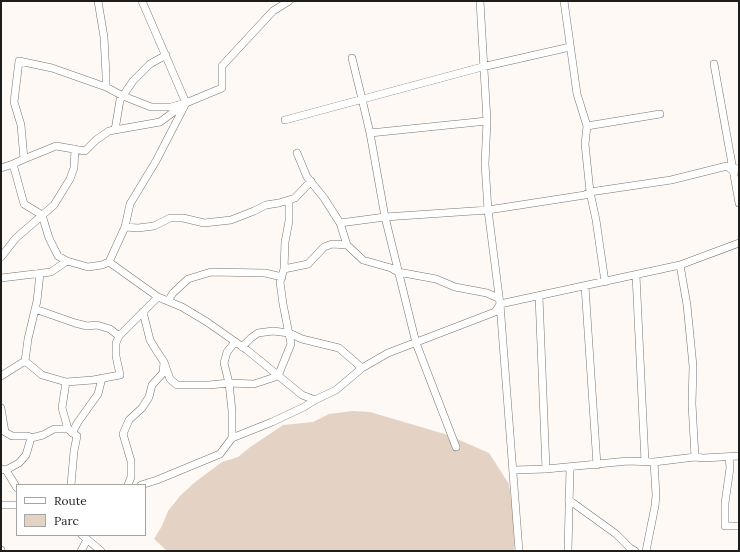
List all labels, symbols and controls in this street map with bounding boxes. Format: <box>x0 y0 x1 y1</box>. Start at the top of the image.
legend <box>16 484 146 536</box>
text: Route <box>54 493 87 508</box>
text: Parc <box>54 513 79 528</box>

